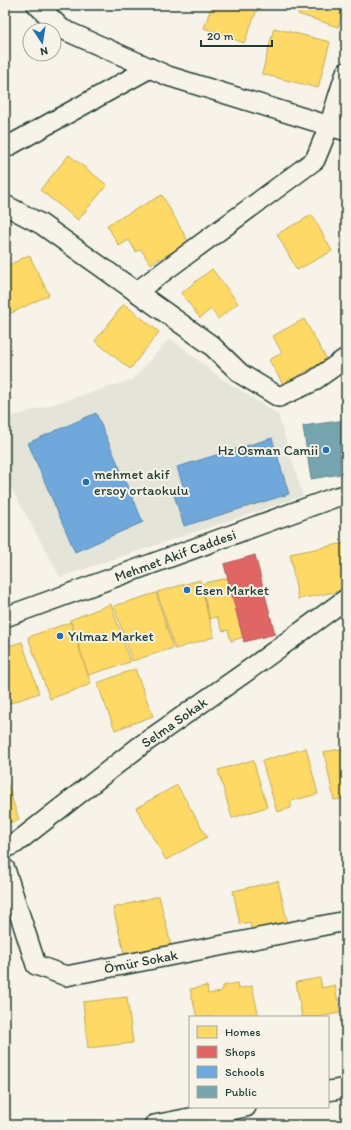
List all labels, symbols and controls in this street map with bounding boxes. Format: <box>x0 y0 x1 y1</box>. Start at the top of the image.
north arrow <box>22 22 62 62</box>
scale bar <box>201 22 272 48</box>
text: 20 m <box>207 29 234 43</box>
text: N <box>39 44 49 58</box>
place label: Hz Osman Camii <box>218 442 318 459</box>
marker: Hz Osman Camii <box>321 445 331 455</box>
place label: mehmet akif ersoy ortaokulu <box>94 466 189 499</box>
marker: mehmet akif ersoy ortaokulu <box>81 477 91 487</box>
street label: Mehmet Akif Caddesi <box>112 526 238 585</box>
place label: Esen Market <box>195 582 269 599</box>
marker: Esen Market <box>182 585 192 595</box>
place label: Yılmaz Market <box>68 628 154 645</box>
marker: Yılmaz Market <box>55 631 65 641</box>
street label: Selma Sokak <box>138 693 211 751</box>
street label: Ömür Sokak <box>103 946 180 977</box>
legend <box>189 1016 329 1108</box>
text: Homes <box>225 1025 261 1039</box>
text: Shops <box>225 1045 256 1059</box>
text: Schools <box>225 1065 264 1079</box>
text: Public <box>225 1085 257 1099</box>

